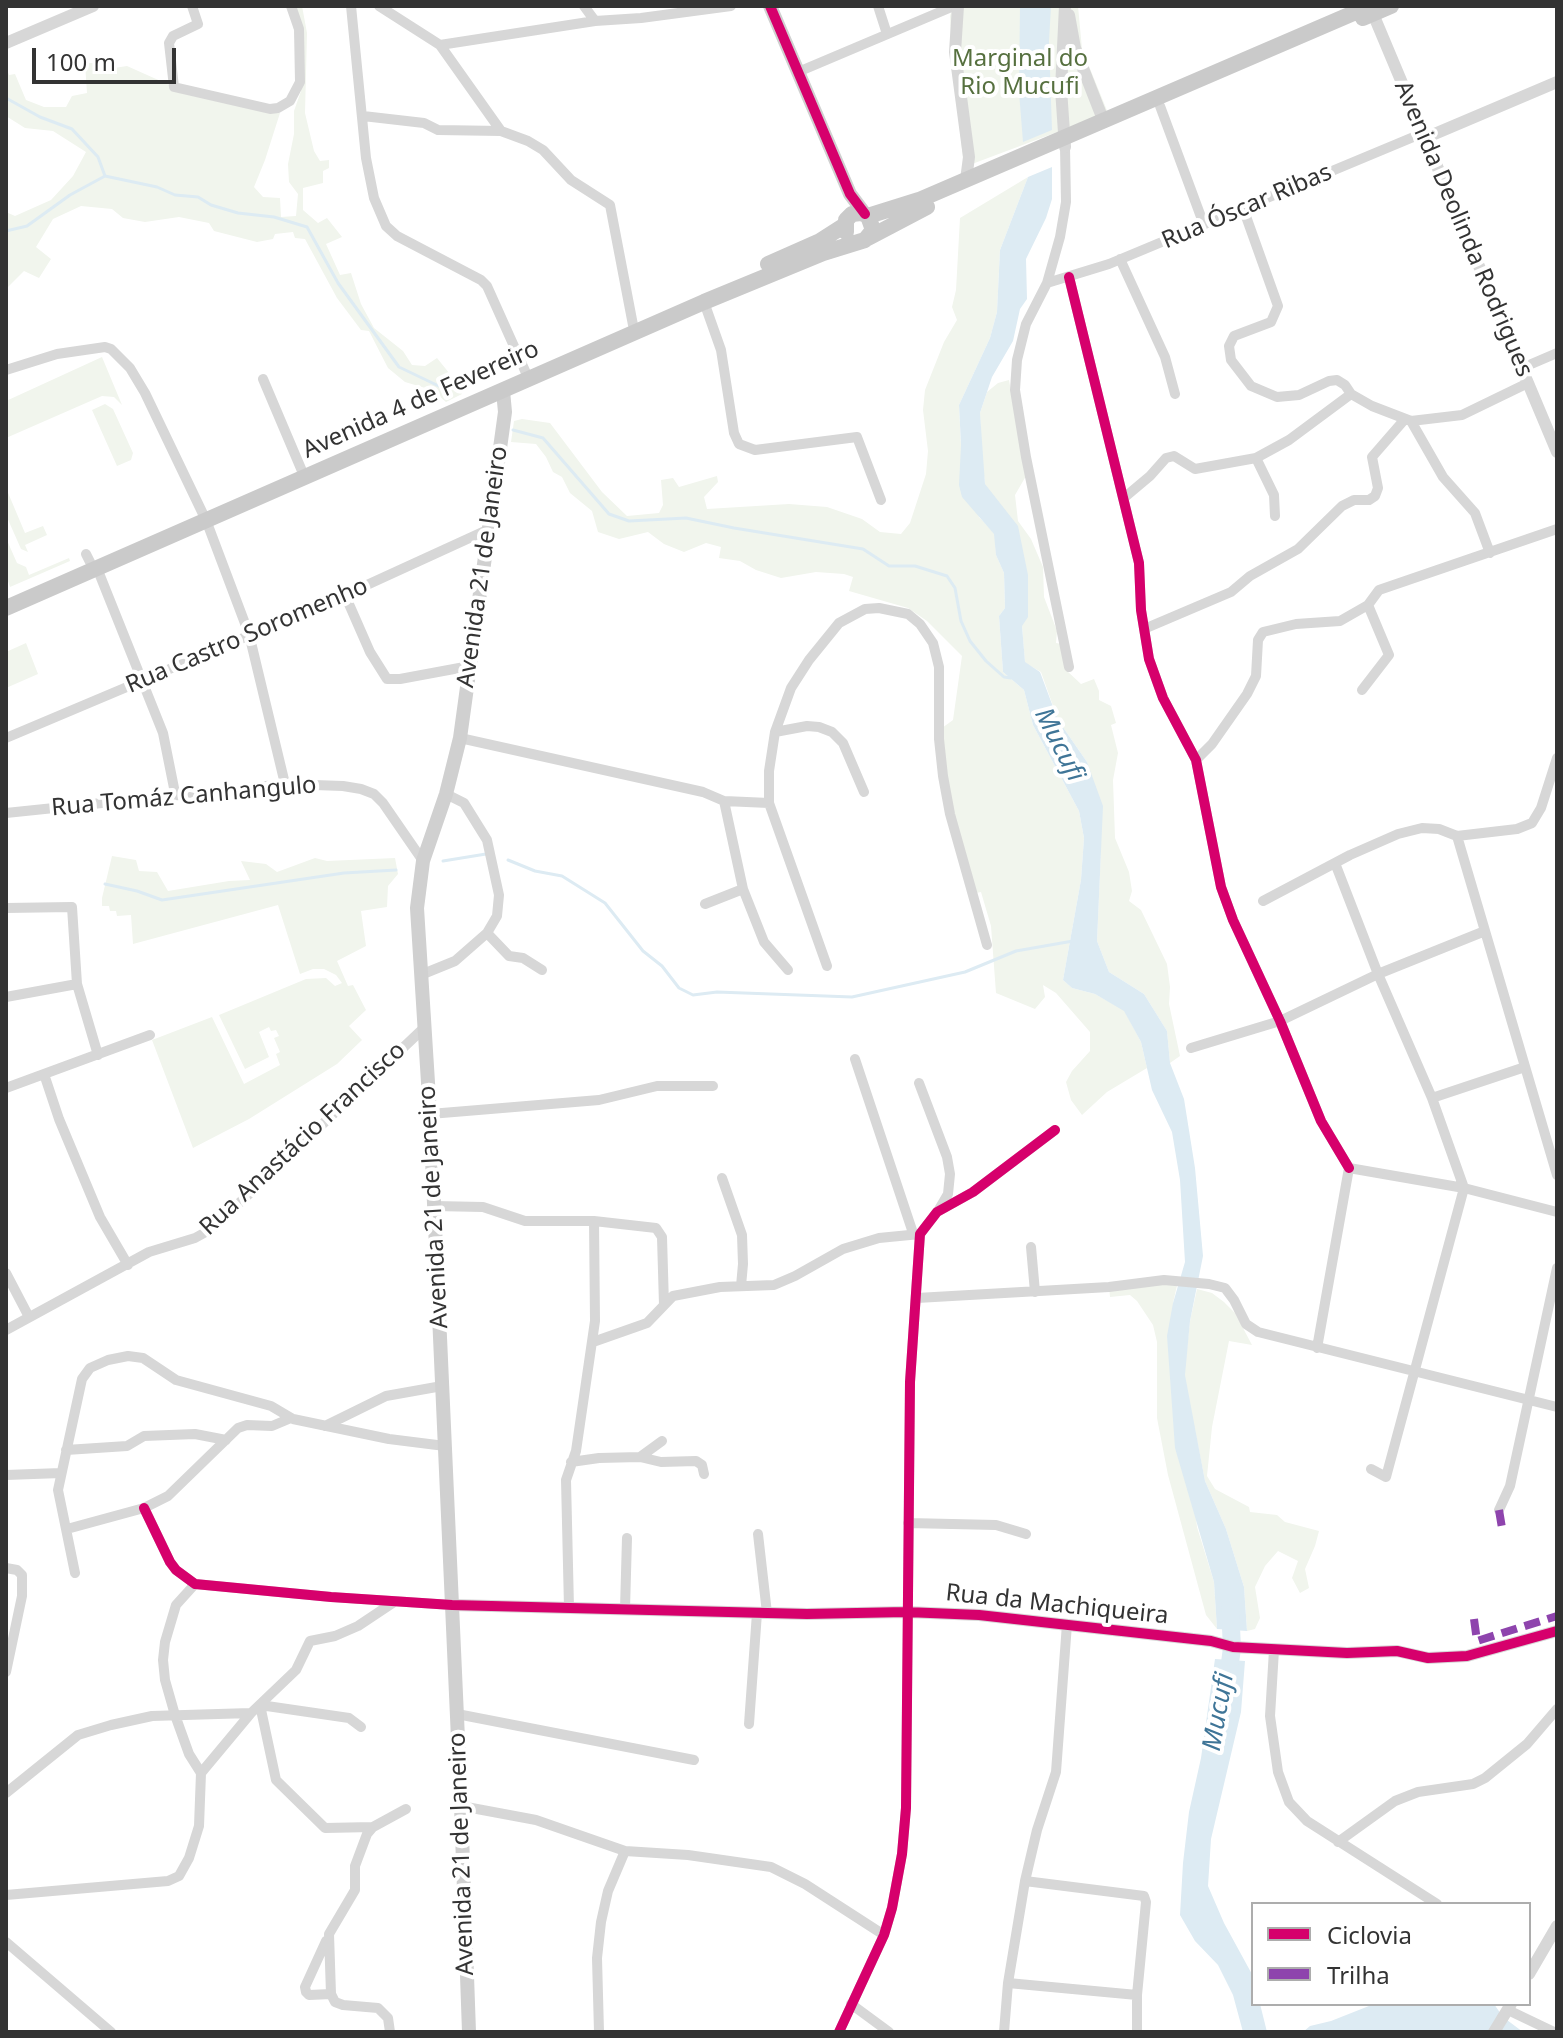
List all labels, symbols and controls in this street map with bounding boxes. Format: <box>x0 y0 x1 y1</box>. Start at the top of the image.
scale bar <box>36 32 180 82</box>
text: 100 m <box>46 45 116 78</box>
park label: Marginal do Rio Mucufi <box>952 45 1088 101</box>
street label: Avenida Deolinda Rodrigues <box>1387 77 1539 381</box>
street label: Rua Óscar Ribas <box>1158 158 1336 256</box>
street label: Avenida 4 de Fevereiro <box>298 335 544 465</box>
street label: Avenida 21 de Janeiro <box>452 445 514 689</box>
street label: Rua Castro Soromenho <box>122 572 372 700</box>
water label: Mucufi <box>1027 703 1091 787</box>
street label: Rua Tomáz Canhangulo <box>50 771 318 823</box>
street label: Rua Anastácio Francisco <box>194 1036 412 1242</box>
street label: Avenida 21 de Janeiro <box>413 1085 455 1329</box>
street label: Rua da Machiqueira <box>944 1579 1170 1631</box>
water label: Mucufi <box>1197 1671 1241 1753</box>
street label: Avenida 21 de Janeiro <box>443 1732 481 1976</box>
legend <box>1251 1902 1531 2006</box>
text: Ciclovia <box>1327 1918 1412 1951</box>
text: Trilha <box>1327 1958 1390 1991</box>

